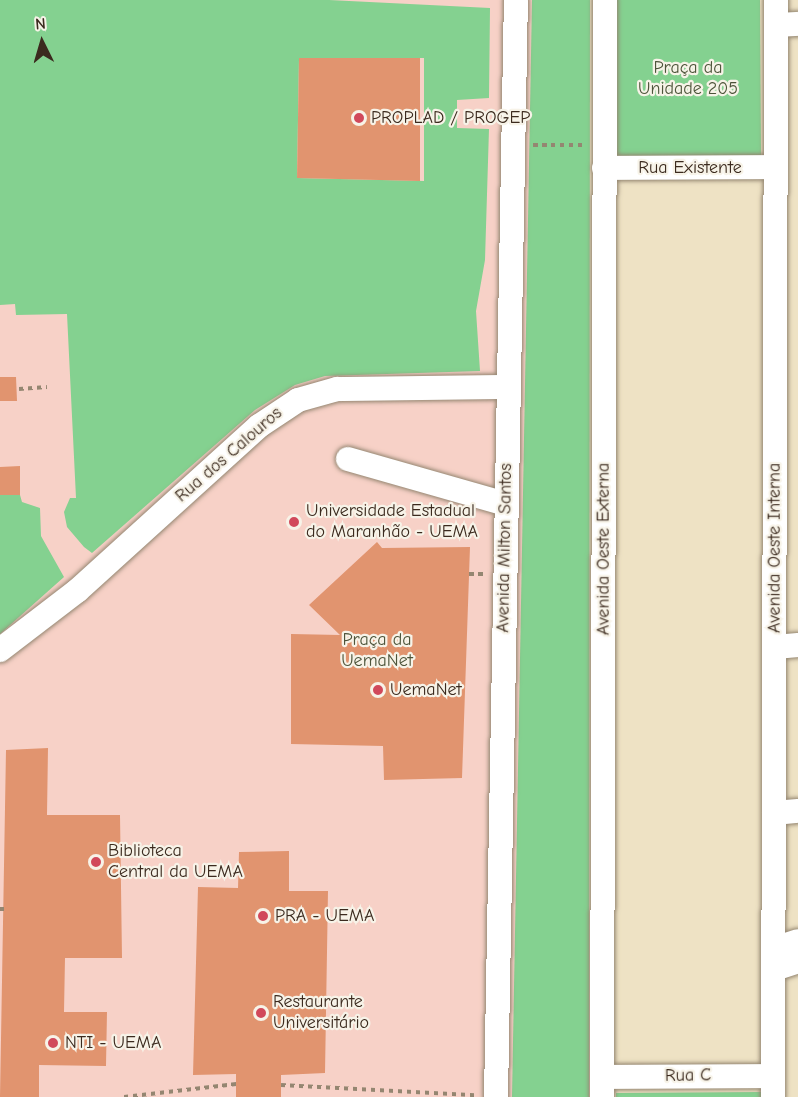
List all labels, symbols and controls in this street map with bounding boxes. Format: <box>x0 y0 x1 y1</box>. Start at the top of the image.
north arrow <box>12 12 72 72</box>
text: N <box>34 15 46 33</box>
park label: Praça da Unidade 205 <box>638 58 738 100</box>
place label: PROPLAD / PROGEP <box>371 107 530 129</box>
marker: PROPLAD / PROGEP <box>352 111 366 125</box>
street label: Rua Existente <box>638 157 742 179</box>
street label: Rua dos Calouros <box>171 403 287 507</box>
street label: Avenida Milton Santos <box>493 463 517 633</box>
street label: Avenida Oeste Externa <box>593 463 615 635</box>
street label: Avenida Oeste Interna <box>764 463 786 633</box>
place label: Universidade Estadual do Maranhão - UEMA <box>306 501 478 544</box>
marker: Universidade Estadual do Maranhão - UEMA <box>287 515 301 529</box>
park label: Praça da UemaNet <box>341 630 413 672</box>
place label: UemaNet <box>390 679 462 701</box>
marker: UemaNet <box>371 683 385 697</box>
place label: Biblioteca Central da UEMA <box>108 841 243 884</box>
marker: Biblioteca Central da UEMA <box>89 855 103 869</box>
place label: PRA - UEMA <box>275 905 374 927</box>
marker: PRA - UEMA <box>256 909 270 923</box>
place label: Restaurante Universitário <box>273 992 369 1034</box>
marker: Restaurante Universitário <box>254 1006 268 1020</box>
place label: NTI - UEMA <box>65 1032 161 1054</box>
marker: NTI - UEMA <box>46 1036 60 1050</box>
street label: Rua C <box>665 1065 711 1087</box>

